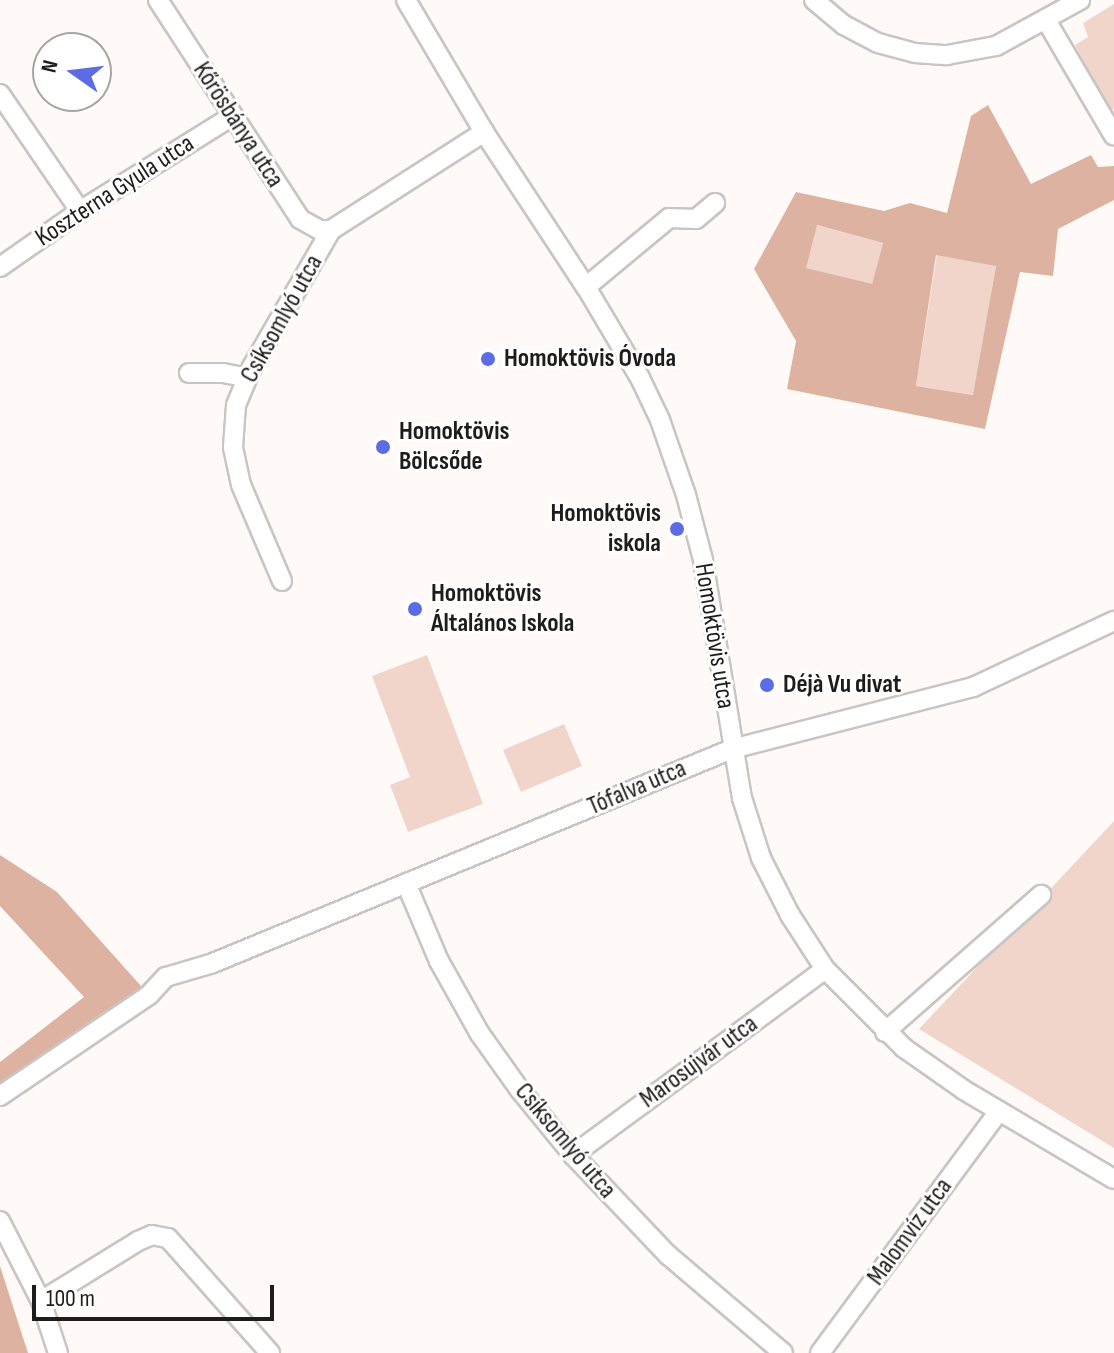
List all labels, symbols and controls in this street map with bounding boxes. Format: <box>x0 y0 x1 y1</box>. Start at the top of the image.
north arrow <box>32 32 112 112</box>
street label: Kőrösbánya utca <box>186 56 290 194</box>
text: N <box>36 58 65 76</box>
street label: Koszterna Gyula utca <box>30 128 200 254</box>
street label: Csíksomlyó utca <box>234 250 330 388</box>
place label: Homoktövis Óvoda <box>504 343 676 375</box>
marker: Homoktövis Óvoda <box>479 350 497 368</box>
place label: Homoktövis Bölcsőde <box>399 416 509 478</box>
marker: Homoktövis Bölcsőde <box>374 438 392 456</box>
place label: Homoktövis iskola <box>551 498 661 560</box>
marker: Homoktövis iskola <box>668 520 686 538</box>
street label: Homoktövis utca <box>687 561 741 711</box>
place label: Homoktövis Általános Iskola <box>431 578 574 640</box>
marker: Homoktövis Általános Iskola <box>406 600 424 618</box>
place label: Déjà Vu divat <box>783 669 901 701</box>
marker: Déjà Vu divat <box>758 676 776 694</box>
street label: Tófalva utca <box>583 753 691 823</box>
street label: Marosújvár utca <box>634 1009 764 1115</box>
street label: Csíksomlyó utca <box>508 1077 622 1205</box>
street label: Malomvíz utca <box>861 1172 959 1292</box>
scale bar <box>36 1269 278 1319</box>
text: 100 m <box>46 1284 95 1313</box>

